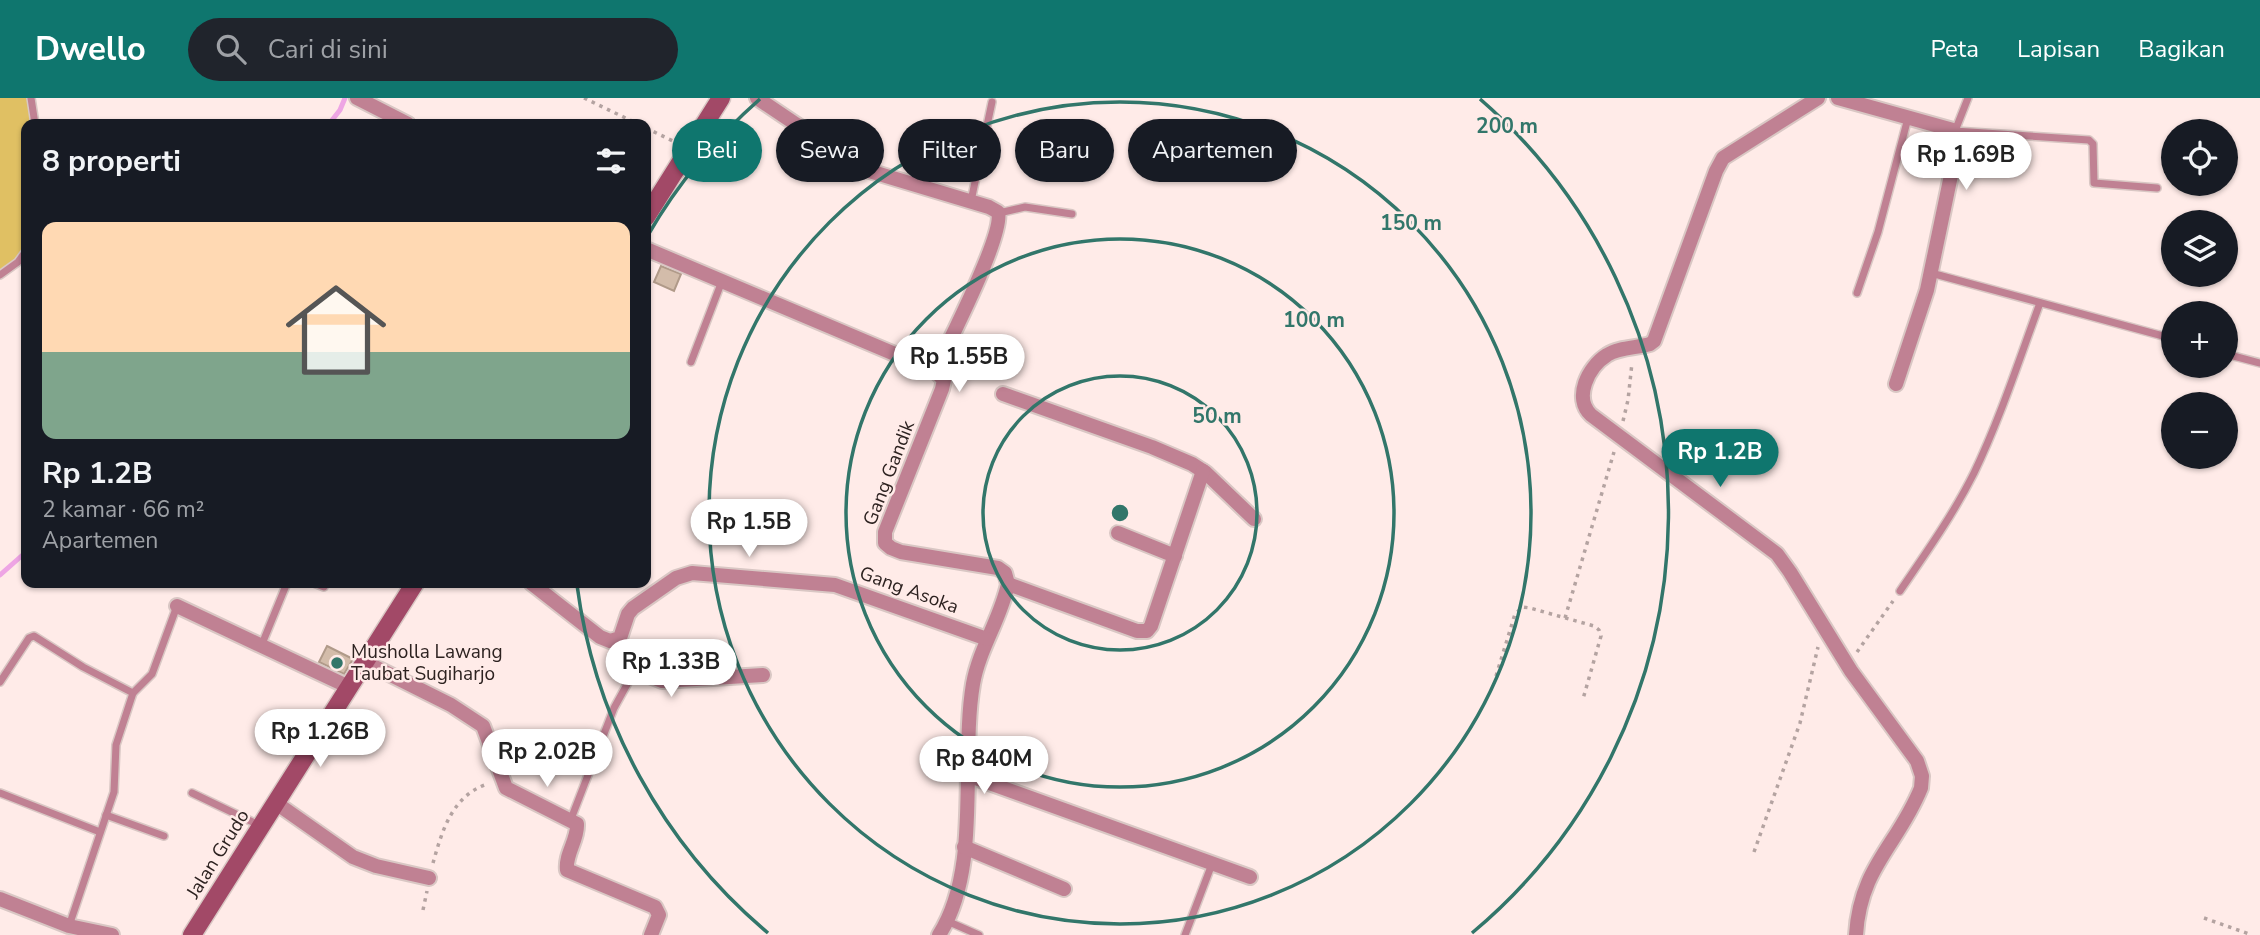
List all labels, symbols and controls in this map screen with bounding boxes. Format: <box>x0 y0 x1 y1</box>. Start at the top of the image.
search box <box>188 18 678 81</box>
text: Dwello <box>35 27 146 72</box>
icon: search <box>212 30 250 68</box>
text: Cari di sini <box>268 32 388 67</box>
text: Peta <box>1930 33 1979 65</box>
text: Lapisan <box>2017 33 2100 65</box>
text: Bagikan <box>2138 33 2225 65</box>
text: 200 m <box>1476 112 1538 140</box>
chip: Beli <box>672 119 762 182</box>
chip: Sewa <box>776 119 884 182</box>
chip: Filter <box>898 119 1001 182</box>
chip: Baru <box>1015 119 1114 182</box>
chip: Apartemen <box>1128 119 1297 182</box>
map controls <box>2161 119 2238 469</box>
button: locate <box>2161 119 2238 196</box>
pin: Rp 1.69B <box>1894 132 2038 192</box>
text: Rp 1.69B <box>1917 139 2015 170</box>
text: 8 properti <box>42 141 181 182</box>
icon: filters <box>592 142 630 180</box>
text: 150 m <box>1380 209 1442 237</box>
button: layers <box>2161 210 2238 287</box>
icon: home <box>273 267 399 393</box>
button: + <box>2161 301 2238 378</box>
text: 100 m <box>1283 306 1345 334</box>
pin: Rp 1.55B <box>887 334 1031 394</box>
text: Rp 1.55B <box>910 341 1008 372</box>
button: − <box>2161 392 2238 469</box>
text: 50 m <box>1192 402 1242 430</box>
street label: Gang Gandik <box>857 416 921 529</box>
pin: Rp 1.2B <box>1655 430 1785 489</box>
text: Rp 1.2B <box>1678 436 1762 467</box>
text: Rp 1.2B <box>42 453 153 494</box>
text: 2 kamar · 66 m² <box>42 494 204 525</box>
pin: Rp 1.5B <box>684 500 814 559</box>
centre of rings <box>1108 501 1132 525</box>
text: Rp 1.5B <box>707 506 791 537</box>
text: Apartemen <box>42 525 158 556</box>
street label: Gang Asoka <box>856 560 962 620</box>
place label: Musholla Lawang Taubat Sugiharjo <box>351 639 503 687</box>
pin: Rp 1.33B <box>599 640 743 699</box>
text: Rp 1.33B <box>622 646 720 677</box>
marker: Musholla Lawang Taubat Sugiharjo <box>329 655 345 671</box>
pin: Rp 1.26B <box>248 710 392 769</box>
text: Rp 1.26B <box>271 716 369 747</box>
pin: Rp 2.02B <box>475 730 619 789</box>
text: Rp 2.02B <box>498 736 596 767</box>
pin: Rp 840M <box>919 736 1049 796</box>
text: Rp 840M <box>935 743 1033 774</box>
street label: Jalan Grudo <box>180 804 256 904</box>

